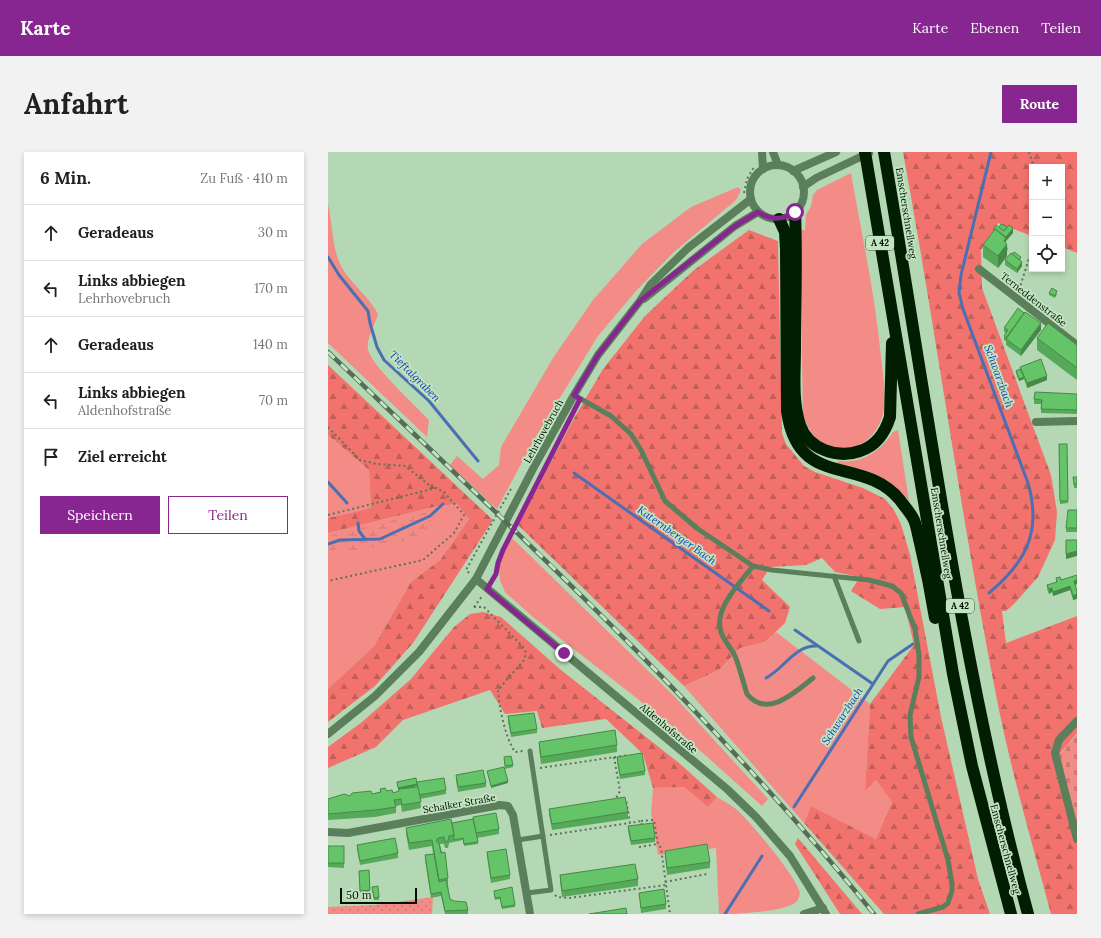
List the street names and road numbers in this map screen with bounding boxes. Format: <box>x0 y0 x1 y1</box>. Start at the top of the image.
street label: Emscherschnellweg <box>893 166 920 260</box>
road number: A 42 <box>866 236 894 250</box>
street label: Terneddenstraße <box>998 269 1070 330</box>
street label: Lehrhovebruch <box>521 397 566 465</box>
street label: Emscherschnellweg <box>928 486 955 580</box>
road number: A 42 <box>946 599 974 613</box>
street label: Aldenhofstraße <box>636 700 701 757</box>
street label: Schalker Straße <box>422 791 497 816</box>
street label: Emscherschnellweg <box>987 803 1024 896</box>

